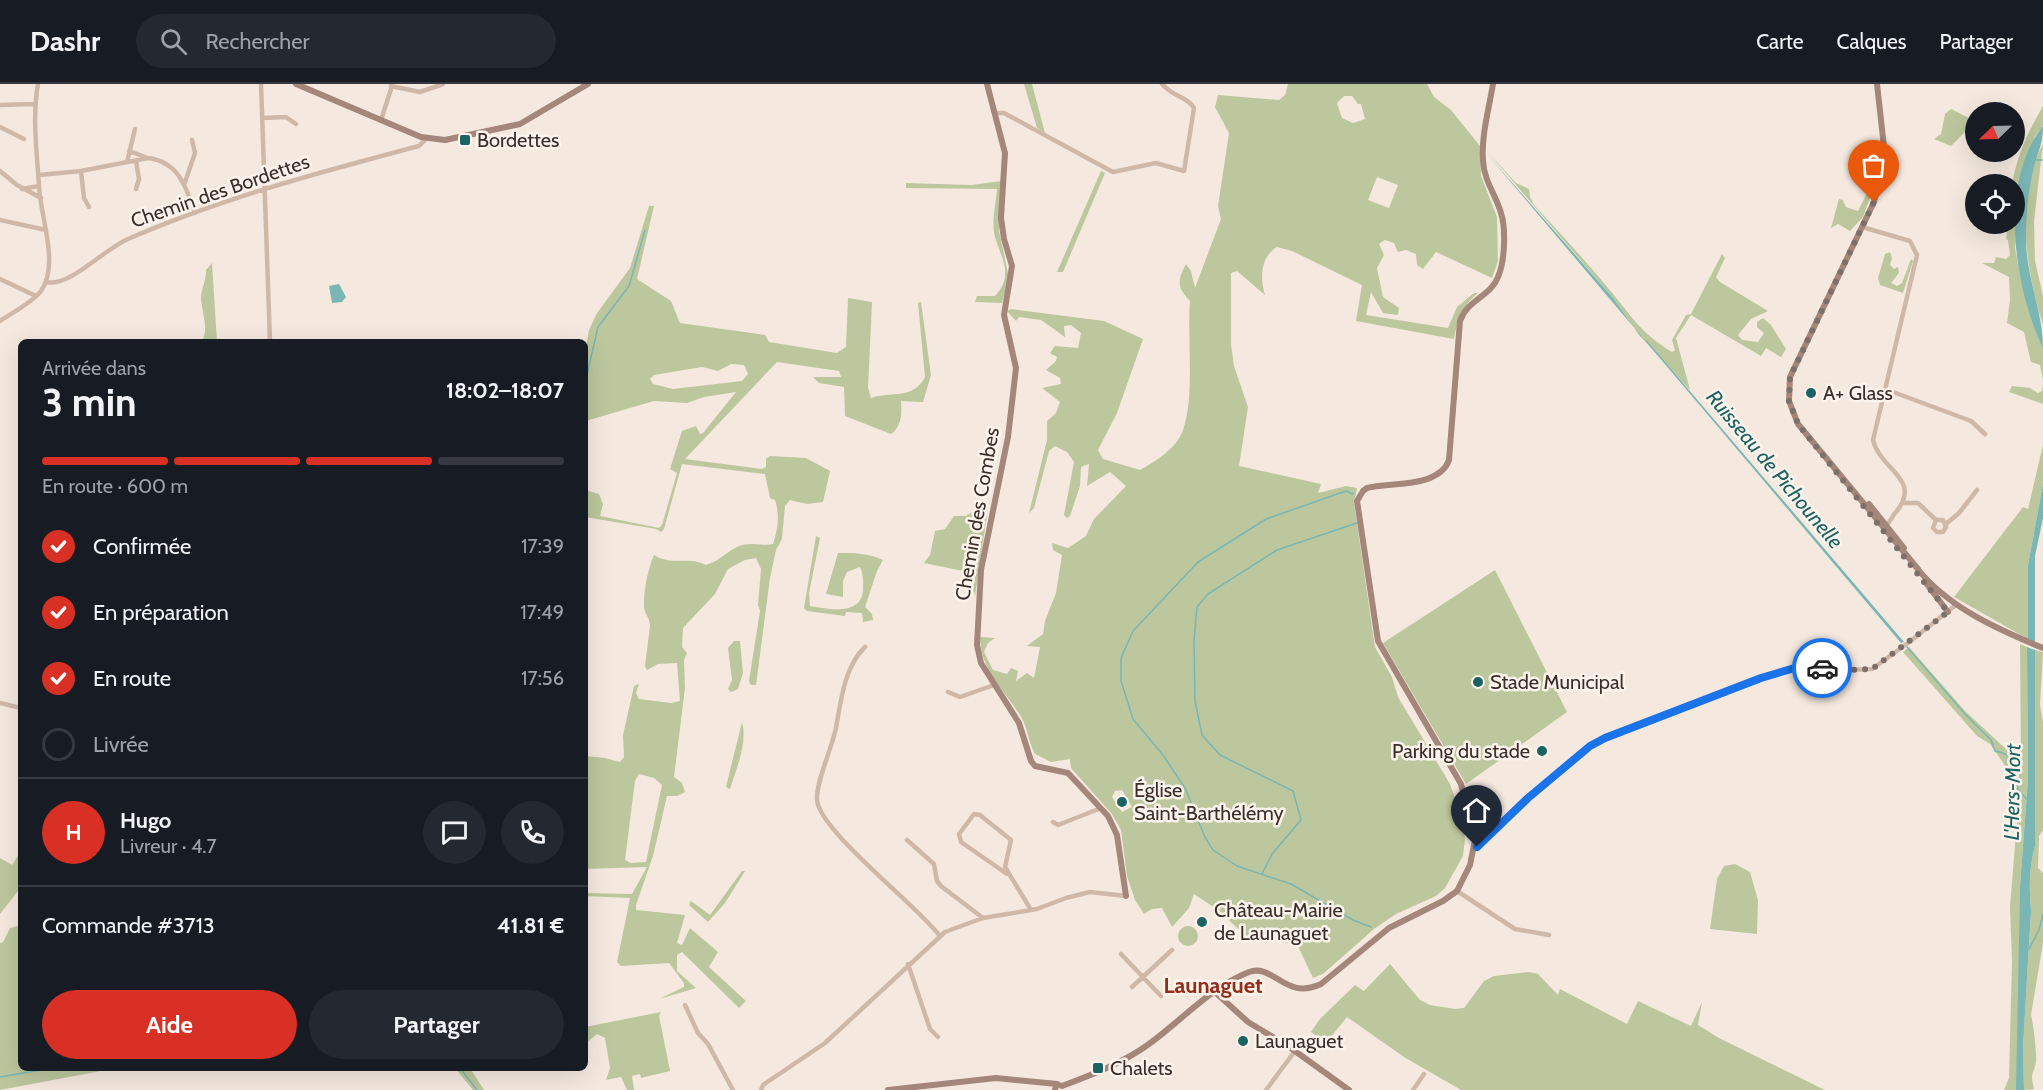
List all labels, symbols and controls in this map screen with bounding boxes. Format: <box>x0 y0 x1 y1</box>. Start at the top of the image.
search box <box>136 14 556 68</box>
text: Dashr <box>30 24 100 58</box>
icon: search <box>157 25 190 58</box>
text: Rechercher <box>205 28 309 55</box>
text: Carte <box>1756 29 1804 54</box>
text: Calques <box>1837 29 1907 54</box>
text: Partager <box>1940 29 2013 54</box>
north arrow <box>1965 102 2025 162</box>
map controls <box>1965 102 2025 234</box>
place label: Bordettes <box>477 128 559 152</box>
marker: Bordettes <box>458 133 472 147</box>
pin <box>1848 140 1899 202</box>
street label: Chemin des Bordettes <box>128 149 312 233</box>
icon: bag <box>1857 149 1890 182</box>
button: locate <box>1965 174 2025 234</box>
text: Arrivée dans <box>42 356 146 380</box>
text: 18:02–18:07 <box>446 377 564 404</box>
text: 3 min <box>42 378 137 426</box>
place label: A+ Glass <box>1823 381 1893 405</box>
water label: Ruisseau de Pichounelle <box>1701 385 1849 554</box>
marker: A+ Glass <box>1804 386 1818 400</box>
street label: Chemin des Combes <box>950 426 1004 602</box>
text: En route · 600 m <box>42 474 188 498</box>
icon: check <box>42 530 75 563</box>
text: Confirmée <box>93 533 191 560</box>
text: 17:39 <box>521 534 564 558</box>
icon: check <box>42 596 75 629</box>
text: En préparation <box>93 599 229 626</box>
text: 17:49 <box>520 600 564 624</box>
courier <box>1792 638 1852 698</box>
icon: car <box>1806 652 1839 685</box>
icon: check <box>42 662 75 695</box>
text: En route <box>93 665 171 692</box>
text: 17:56 <box>521 666 564 690</box>
place label: Stade Municipal <box>1490 670 1625 694</box>
marker: Stade Municipal <box>1471 675 1485 689</box>
text: Livrée <box>93 731 149 758</box>
place label: Parking du stade <box>1392 739 1530 763</box>
water label: L'Hers-Mort <box>1999 743 2025 841</box>
marker: Parking du stade <box>1535 744 1549 758</box>
place label: Église Saint-Barthélémy <box>1134 778 1284 825</box>
pin <box>1451 785 1502 847</box>
icon: home <box>1460 794 1493 827</box>
marker: Église Saint-Barthélémy <box>1115 795 1129 809</box>
button: chat <box>423 801 486 864</box>
button: phone <box>501 801 564 864</box>
text: Hugo <box>120 807 171 834</box>
text: H <box>65 819 82 846</box>
text: Livreur · 4.7 <box>120 834 216 858</box>
place label: Château-Mairie de Launaguet <box>1214 898 1343 945</box>
text: Commande #3713 <box>42 912 215 939</box>
text: 41.81 € <box>497 912 564 939</box>
marker: Château-Mairie de Launaguet <box>1195 915 1209 929</box>
district label: Launaguet <box>1163 972 1263 999</box>
button: Aide <box>42 990 297 1059</box>
button: Partager <box>309 990 564 1059</box>
place label: Launaguet <box>1255 1029 1344 1053</box>
marker: Launaguet <box>1236 1034 1250 1048</box>
place label: Chalets <box>1110 1056 1173 1080</box>
marker: Chalets <box>1091 1061 1105 1075</box>

